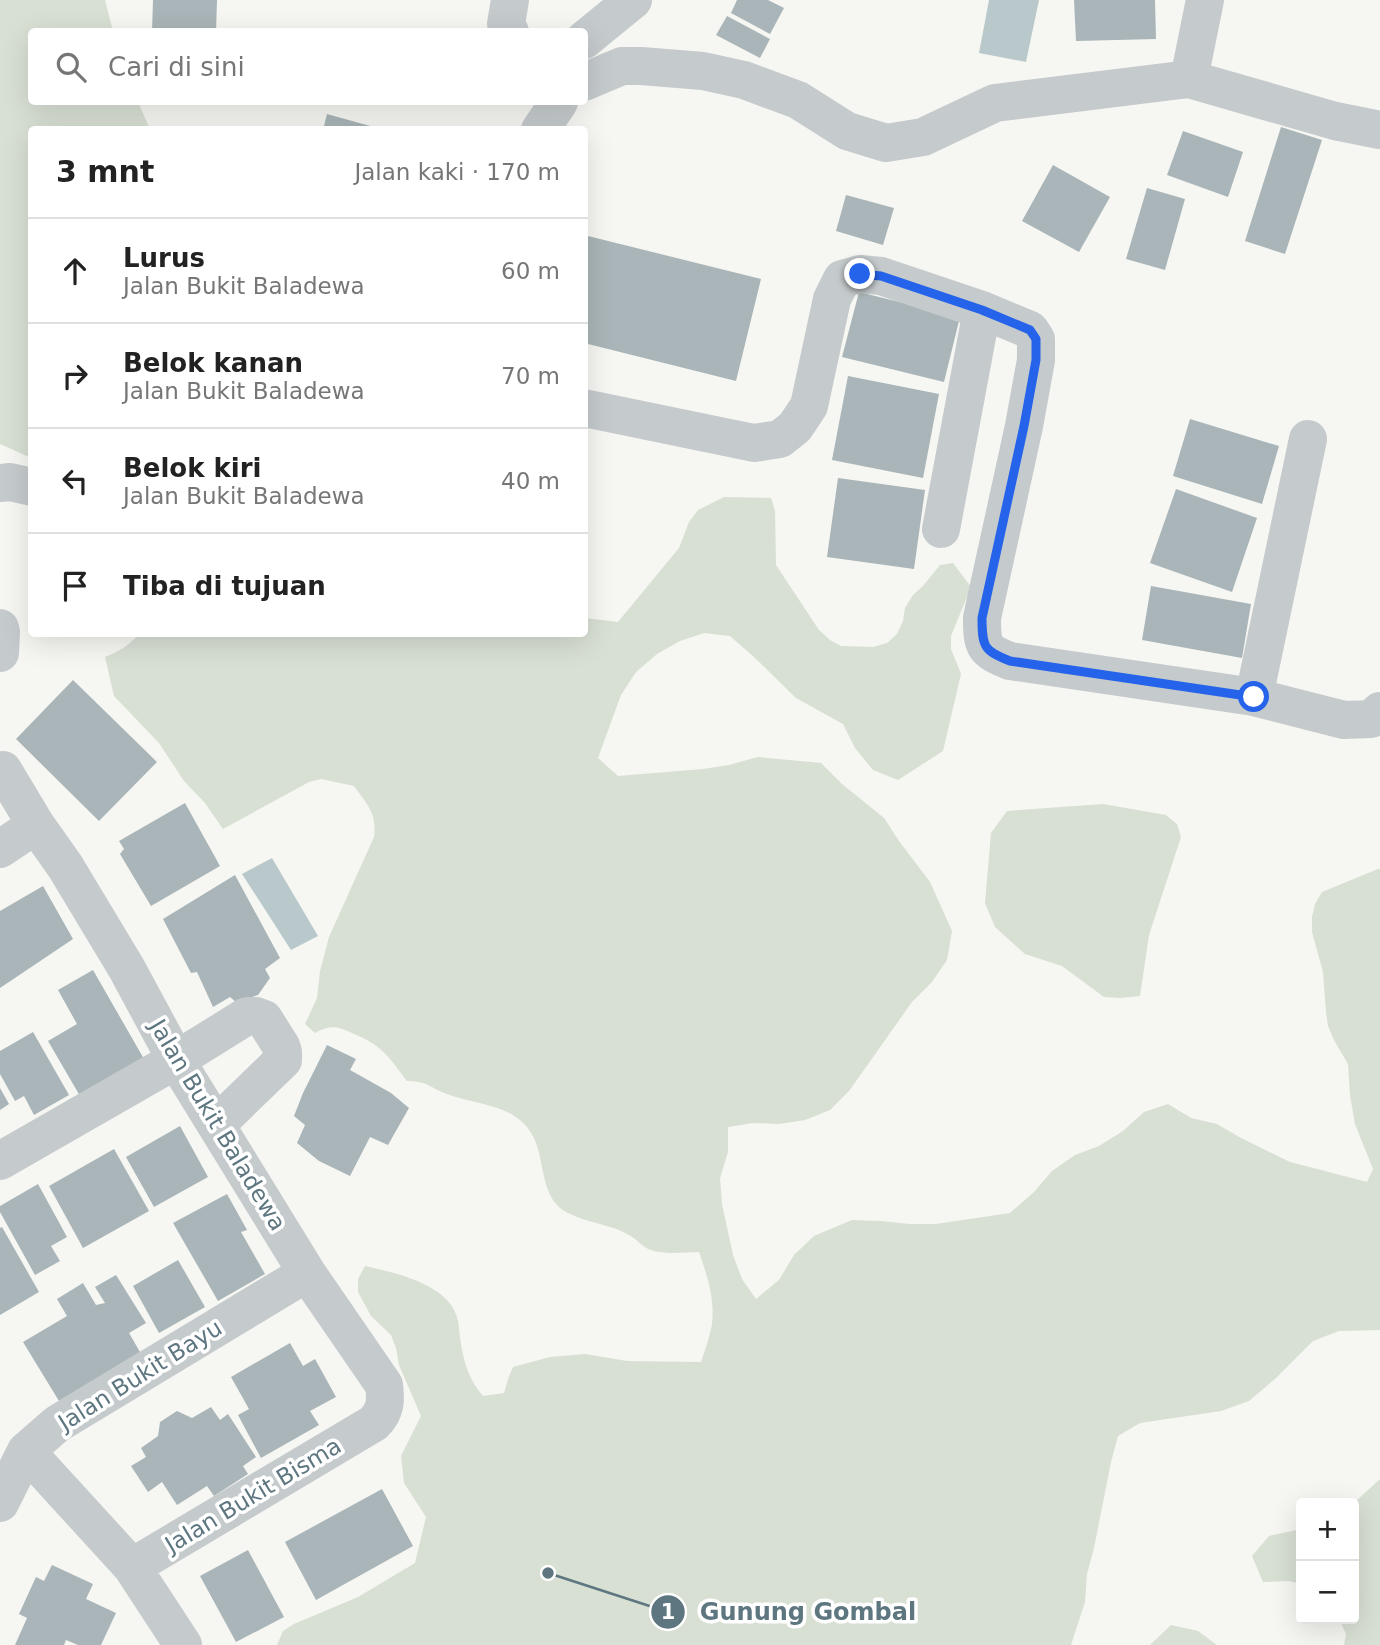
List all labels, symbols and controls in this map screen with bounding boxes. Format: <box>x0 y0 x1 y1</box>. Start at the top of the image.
search box <box>28 28 588 105</box>
icon: search <box>52 48 90 86</box>
text: Cari di sini <box>108 52 245 82</box>
text: 3 mnt <box>56 154 154 189</box>
text: Jalan kaki · 170 m <box>354 159 560 185</box>
text: Lurus <box>123 243 205 273</box>
icon: ahead <box>56 252 94 290</box>
text: 60 m <box>501 258 560 284</box>
route end <box>844 258 875 289</box>
text: Jalan Bukit Baladewa <box>123 273 365 299</box>
text: Belok kanan <box>123 348 303 378</box>
icon: right <box>56 357 94 395</box>
text: 70 m <box>501 363 560 389</box>
text: Jalan Bukit Baladewa <box>123 378 365 404</box>
text: Belok kiri <box>123 453 262 483</box>
icon: left <box>56 462 94 500</box>
text: 40 m <box>501 468 560 494</box>
text: Jalan Bukit Baladewa <box>123 483 365 509</box>
icon: arrive <box>56 567 94 605</box>
text: Tiba di tujuan <box>123 571 326 601</box>
route start <box>1238 681 1269 712</box>
street label: Jalan Bukit Baladewa <box>144 1013 291 1235</box>
street label: Jalan Bukit Bayu <box>52 1314 226 1437</box>
street label: Jalan Bukit Bisma <box>159 1432 346 1559</box>
map controls <box>1296 1498 1359 1624</box>
button: + <box>1296 1498 1359 1561</box>
button: − <box>1296 1561 1359 1624</box>
callout: Gunung Gombal <box>651 1589 930 1634</box>
text: Gunung Gombal <box>700 1598 916 1626</box>
text: 1 <box>661 1600 675 1624</box>

